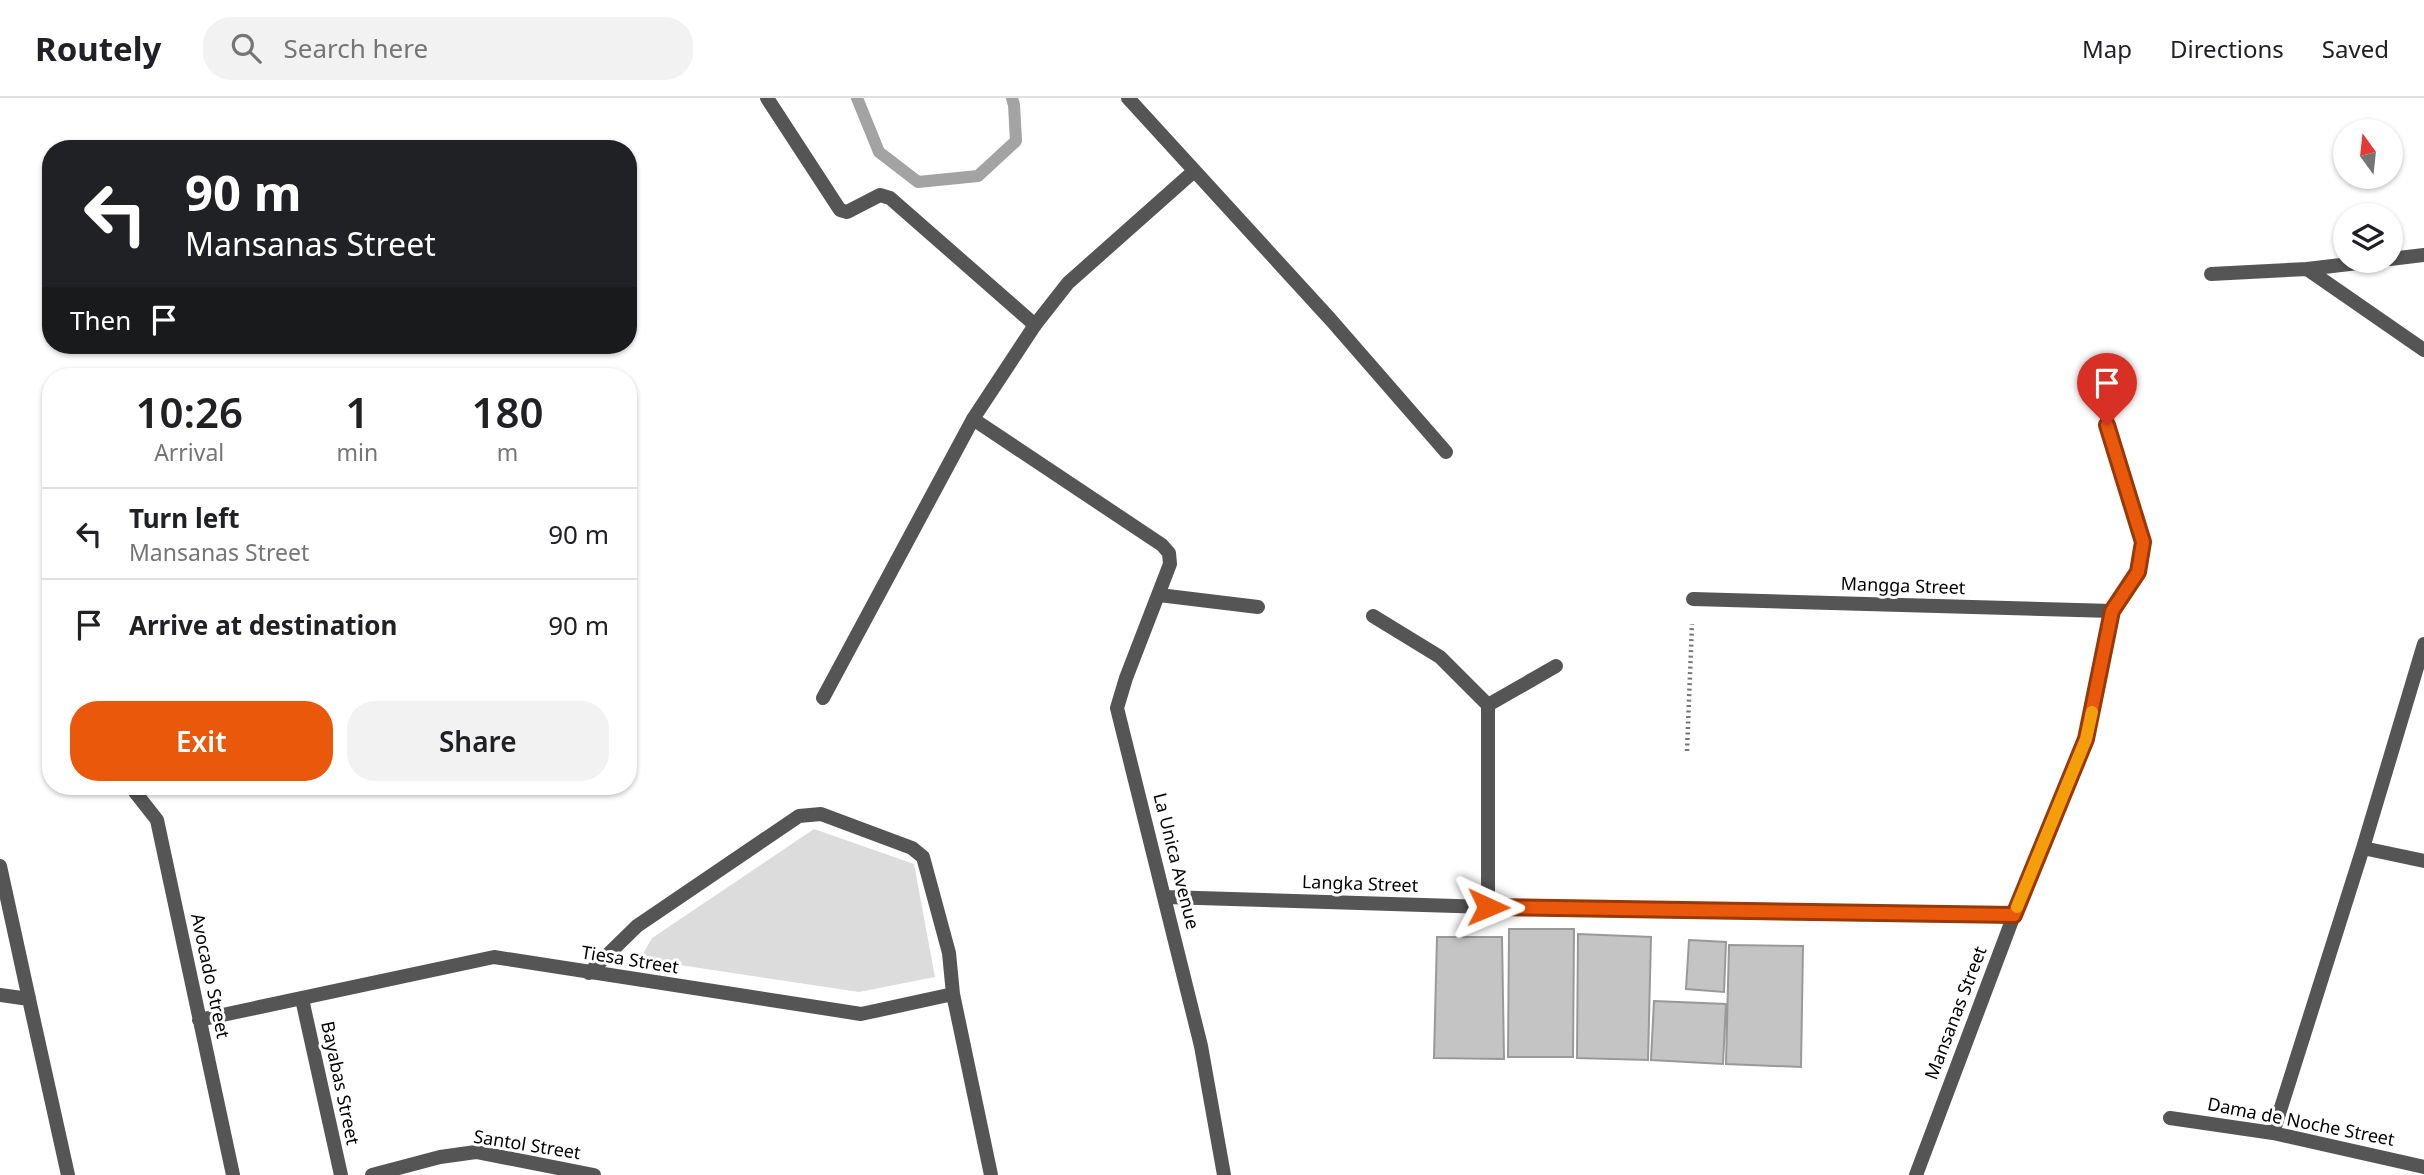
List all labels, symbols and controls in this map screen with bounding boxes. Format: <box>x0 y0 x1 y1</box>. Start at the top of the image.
search box <box>203 17 693 80</box>
text: Routely <box>35 26 161 71</box>
icon: search <box>227 29 265 67</box>
text: Search here <box>283 30 428 66</box>
text: Map <box>2082 32 2132 65</box>
text: Directions <box>2170 32 2284 65</box>
text: Saved <box>2322 32 2389 65</box>
north arrow <box>2333 119 2403 189</box>
map controls <box>2333 119 2403 273</box>
text: 90 m <box>185 159 302 225</box>
icon: left <box>70 168 161 259</box>
button: layers <box>2333 203 2403 273</box>
text: Mansanas Street <box>185 222 436 265</box>
icon: arrive <box>145 301 183 339</box>
text: Then <box>70 302 131 338</box>
pin <box>2077 353 2137 425</box>
icon: arrive <box>2088 364 2126 402</box>
text: 10:26 <box>135 383 243 440</box>
text: 1 <box>345 383 369 440</box>
text: 180 <box>472 383 544 440</box>
text: Arrival <box>154 436 224 468</box>
text: min <box>336 436 378 468</box>
text: m <box>497 436 518 468</box>
text: Turn left <box>129 500 240 536</box>
icon: left <box>70 515 108 553</box>
text: 90 m <box>548 516 609 552</box>
text: Mansanas Street <box>129 536 309 568</box>
street label: Mangga Street <box>1840 571 1966 599</box>
icon: arrive <box>70 606 108 644</box>
text: Arrive at destination <box>129 607 398 643</box>
text: 90 m <box>548 607 609 643</box>
button: Exit <box>70 701 333 781</box>
button: Share <box>347 701 609 781</box>
street label: La Unica Avenue <box>1148 790 1206 931</box>
street label: Langka Street <box>1301 869 1419 897</box>
position arrow <box>1451 870 1525 944</box>
street label: Avocado Street <box>186 911 236 1041</box>
street label: Tiesa Street <box>580 939 681 979</box>
street label: Mansanas Street <box>1919 942 1992 1083</box>
street label: Bayabas Street <box>316 1019 366 1147</box>
street label: Dama de Noche Street <box>2206 1091 2397 1151</box>
street label: Santol Street <box>472 1124 583 1164</box>

